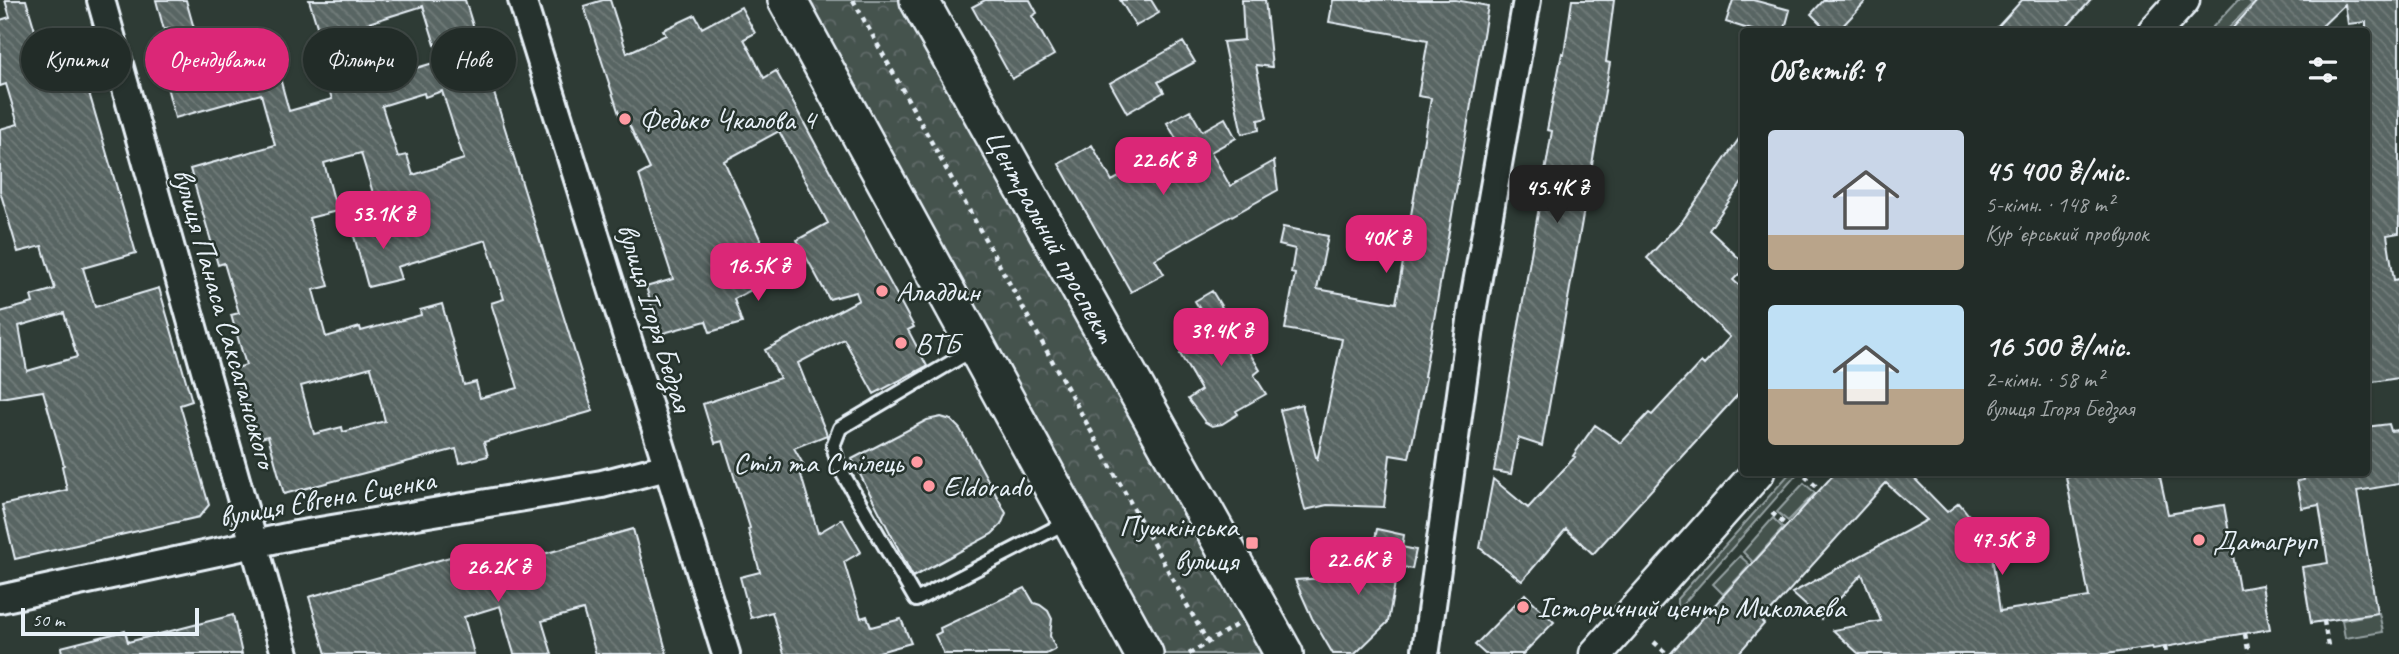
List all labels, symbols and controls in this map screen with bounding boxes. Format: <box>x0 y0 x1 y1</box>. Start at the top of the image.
chip: Купити <box>21 28 131 91</box>
chip: Орендувати <box>145 28 289 91</box>
chip: Фільтри <box>303 28 417 91</box>
chip: Нове <box>431 28 516 91</box>
text: Об’єктів: 9 <box>1768 51 1883 89</box>
icon: filters <box>2304 51 2342 89</box>
place label: Федько Чкалова 4 <box>639 100 818 138</box>
marker: Федько Чкалова 4 <box>617 111 633 127</box>
street label: Центральний проспект <box>976 122 1126 350</box>
pin: 22.6K ₴ <box>1098 138 1228 197</box>
text: 22.6K ₴ <box>1131 145 1195 174</box>
text: 45 400 ₴/міс. <box>1985 152 2129 190</box>
icon: home <box>1824 158 1908 242</box>
street label: вулиця Панаса Саксаганського <box>164 164 287 476</box>
pin: 45.4K ₴ <box>1492 166 1622 225</box>
text: 45.4K ₴ <box>1525 173 1589 202</box>
text: 5-кімн. · 148 m² <box>1985 190 2114 219</box>
pin: 53.1K ₴ <box>318 191 448 251</box>
text: 53.1K ₴ <box>351 199 415 228</box>
pin: 40K ₴ <box>1337 216 1435 275</box>
street label: вулиця Ігоря Бедзая <box>608 218 702 418</box>
text: Курʼєрський провулок <box>1985 219 2149 248</box>
text: 40K ₴ <box>1362 223 1410 252</box>
pin: 16.5K ₴ <box>693 244 823 303</box>
text: 16.5K ₴ <box>726 251 790 280</box>
place label: Аладдин <box>896 272 981 310</box>
marker: Аладдин <box>874 283 890 299</box>
pin: 39.4K ₴ <box>1156 308 1286 368</box>
text: 39.4K ₴ <box>1189 316 1253 345</box>
place label: ВТБ <box>915 324 964 362</box>
text: 16 500 ₴/міс. <box>1985 327 2130 365</box>
icon: home <box>1824 333 1908 417</box>
marker: ВТБ <box>893 335 909 351</box>
text: 2-кімн. · 58 m² <box>1985 365 2103 394</box>
text: вулиця Ігоря Бедзая <box>1985 394 2134 423</box>
place label: Стіл та Стілець <box>733 443 905 481</box>
marker: Стіл та Стілець <box>909 454 925 470</box>
street label: вулиця Євгена Єщенка <box>216 460 440 536</box>
place label: Eldorado <box>943 467 1033 505</box>
marker: Eldorado <box>921 478 937 494</box>
place label: Пушкінська вулиця <box>1119 507 1241 579</box>
pin: 47.5K ₴ <box>1937 518 2067 577</box>
place label: Датагруп <box>2213 521 2319 559</box>
text: 47.5K ₴ <box>1971 525 2033 554</box>
marker: Датагруп <box>2191 532 2207 548</box>
marker: Пушкінська вулиця <box>1244 535 1260 551</box>
pin: 22.6K ₴ <box>1293 538 1423 597</box>
pin: 26.2K ₴ <box>433 544 563 604</box>
text: 22.6K ₴ <box>1326 545 1390 574</box>
text: 26.2K ₴ <box>466 552 530 581</box>
place label: Історичний центр Миколаєва <box>1537 588 1847 626</box>
marker: Історичний центр Миколаєва <box>1515 599 1531 615</box>
scale bar <box>21 605 200 637</box>
text: 50 m <box>32 608 64 632</box>

